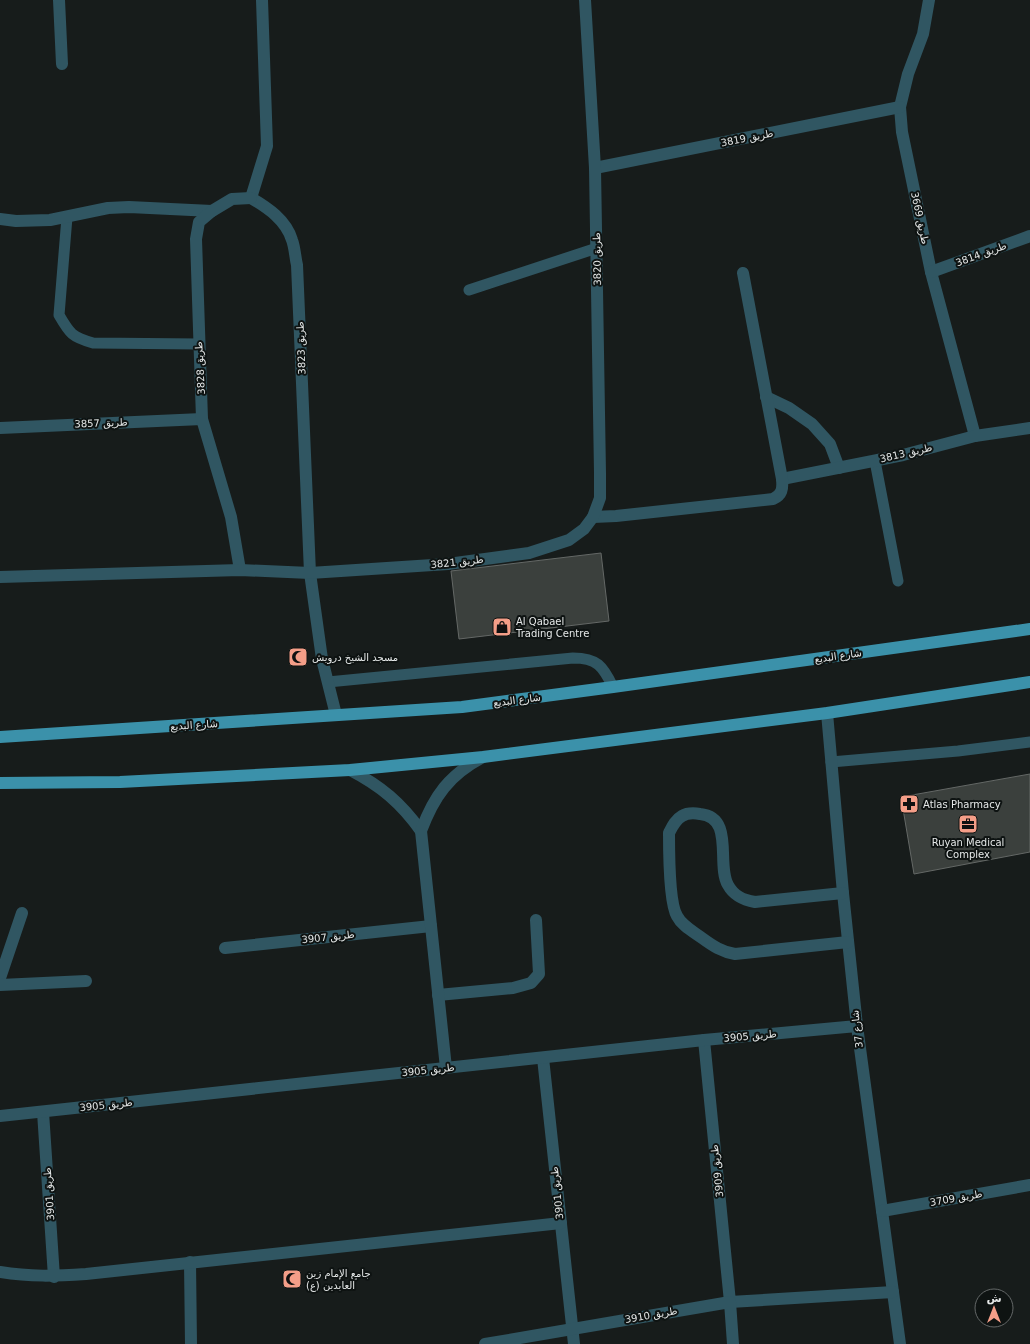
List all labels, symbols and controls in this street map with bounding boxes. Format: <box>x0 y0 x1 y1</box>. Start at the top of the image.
street label: طريق 3819 <box>720 128 774 148</box>
street label: طريق 3669 <box>909 191 931 245</box>
street label: طريق 3820 <box>591 232 603 286</box>
street label: طريق 3814 <box>954 240 1008 268</box>
street label: طريق 3823 <box>295 321 307 375</box>
street label: طريق 3828 <box>193 341 207 395</box>
street label: طريق 3857 <box>74 417 128 429</box>
street label: طريق 3813 <box>879 442 933 464</box>
street label: طريق 3821 <box>430 554 484 570</box>
shop icon: Al Qabael Trading Centre <box>491 616 513 638</box>
place label: Al Qabael Trading Centre <box>515 616 589 639</box>
mosque icon: مسجد الشيخ درويش <box>287 646 309 668</box>
street label: شارع البديع <box>814 647 862 666</box>
place label: مسجد الشيخ درويش <box>312 652 398 664</box>
street label: شارع البديع <box>493 692 541 709</box>
street label: شارع البديع <box>170 718 218 733</box>
pharmacy icon: Atlas Pharmacy <box>898 793 920 815</box>
place label: Atlas Pharmacy <box>923 799 1001 810</box>
office icon: Ruyan Medical Complex <box>957 813 979 835</box>
place label: Ruyan Medical Complex <box>932 837 1004 860</box>
street label: طريق 3907 <box>301 929 355 945</box>
street label: شارع 37 <box>849 1009 866 1049</box>
street label: طريق 3905 <box>723 1028 777 1044</box>
street label: طريق 3905 <box>401 1062 455 1078</box>
street label: طريق 3905 <box>79 1097 133 1113</box>
street label: طريق 3909 <box>709 1144 725 1198</box>
street label: طريق 3901 <box>549 1166 565 1220</box>
street label: طريق 3901 <box>42 1167 56 1221</box>
street label: طريق 3709 <box>929 1188 983 1208</box>
mosque icon: جامع الإمام زين العابدين (ع) <box>281 1268 303 1290</box>
place label: جامع الإمام زين العابدين (ع) <box>306 1268 371 1292</box>
north arrow <box>974 1288 1014 1328</box>
text: ش <box>986 1292 1002 1305</box>
street label: طريق 3910 <box>624 1305 678 1325</box>

